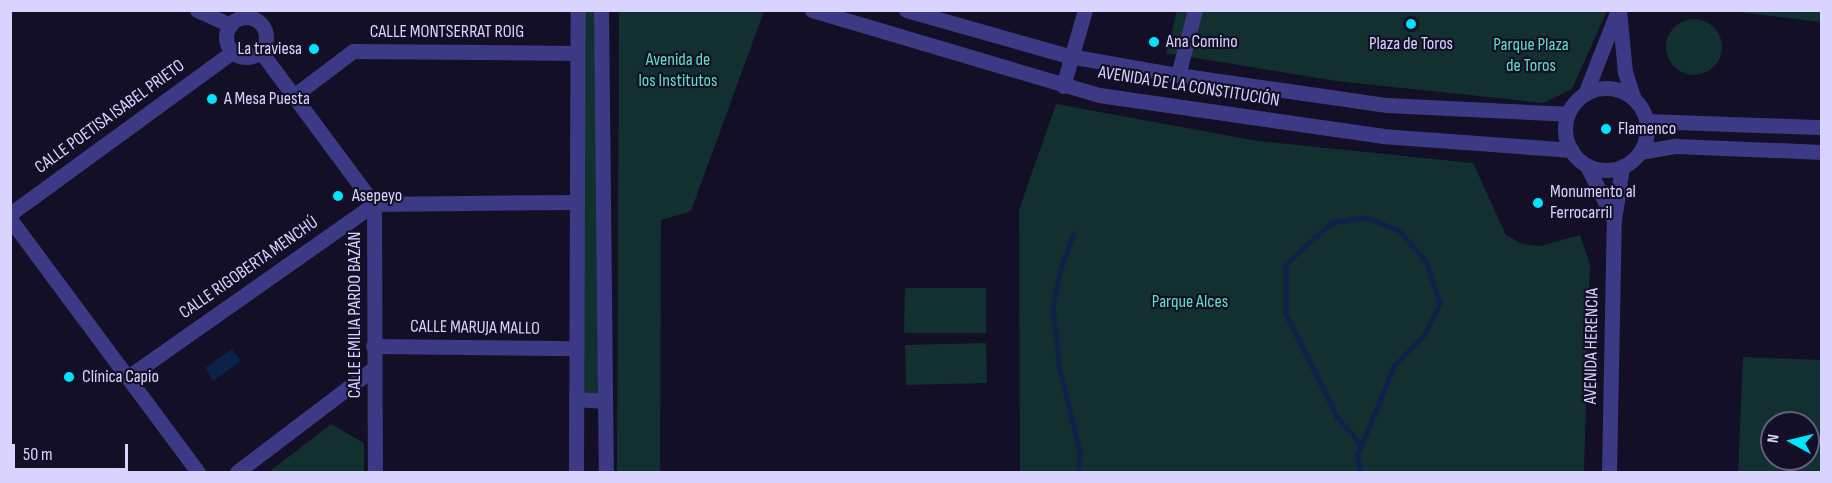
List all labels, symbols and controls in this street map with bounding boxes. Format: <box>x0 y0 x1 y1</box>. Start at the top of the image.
marker: Plaza de Toros <box>1404 17 1418 31</box>
street label: CALLE MONTSERRAT ROIG <box>370 21 524 43</box>
place label: Ana Comino <box>1166 31 1238 53</box>
place label: Plaza de Toros <box>1369 33 1453 55</box>
marker: Ana Comino <box>1147 35 1161 49</box>
park label: Parque Plaza de Toros <box>1493 35 1569 78</box>
place label: La traviesa <box>238 38 302 60</box>
marker: La traviesa <box>307 42 321 56</box>
park label: Avenida de los Institutos <box>638 50 718 92</box>
street label: CALLE POETISA ISABEL PRIETO <box>31 55 189 179</box>
street label: AVENIDA DE LA CONSTITUCIÓN <box>1097 62 1281 112</box>
place label: A Mesa Puesta <box>224 88 310 110</box>
marker: A Mesa Puesta <box>205 92 219 106</box>
place label: Flamenco <box>1618 118 1676 140</box>
marker: Flamenco <box>1599 122 1613 136</box>
place label: Monumento al Ferrocarril <box>1550 182 1636 224</box>
place label: Asepeyo <box>352 185 402 207</box>
marker: Asepeyo <box>329 187 347 205</box>
marker: Monumento al Ferrocarril <box>1531 196 1545 210</box>
street label: CALLE RIGOBERTA MENCHÚ <box>175 212 323 324</box>
street label: CALLE EMILIA PARDO BAZÁN <box>344 232 366 398</box>
street label: AVENIDA HERENCIA <box>1580 288 1604 404</box>
park label: Parque Alces <box>1152 291 1228 313</box>
street label: CALLE MARUJA MALLO <box>410 316 540 340</box>
place label: Clínica Capio <box>82 366 159 388</box>
marker: Clínica Capio <box>60 368 78 386</box>
north arrow <box>1760 411 1820 471</box>
scale bar <box>15 432 130 470</box>
text: N <box>1764 433 1784 444</box>
text: 50 m <box>23 444 53 465</box>

